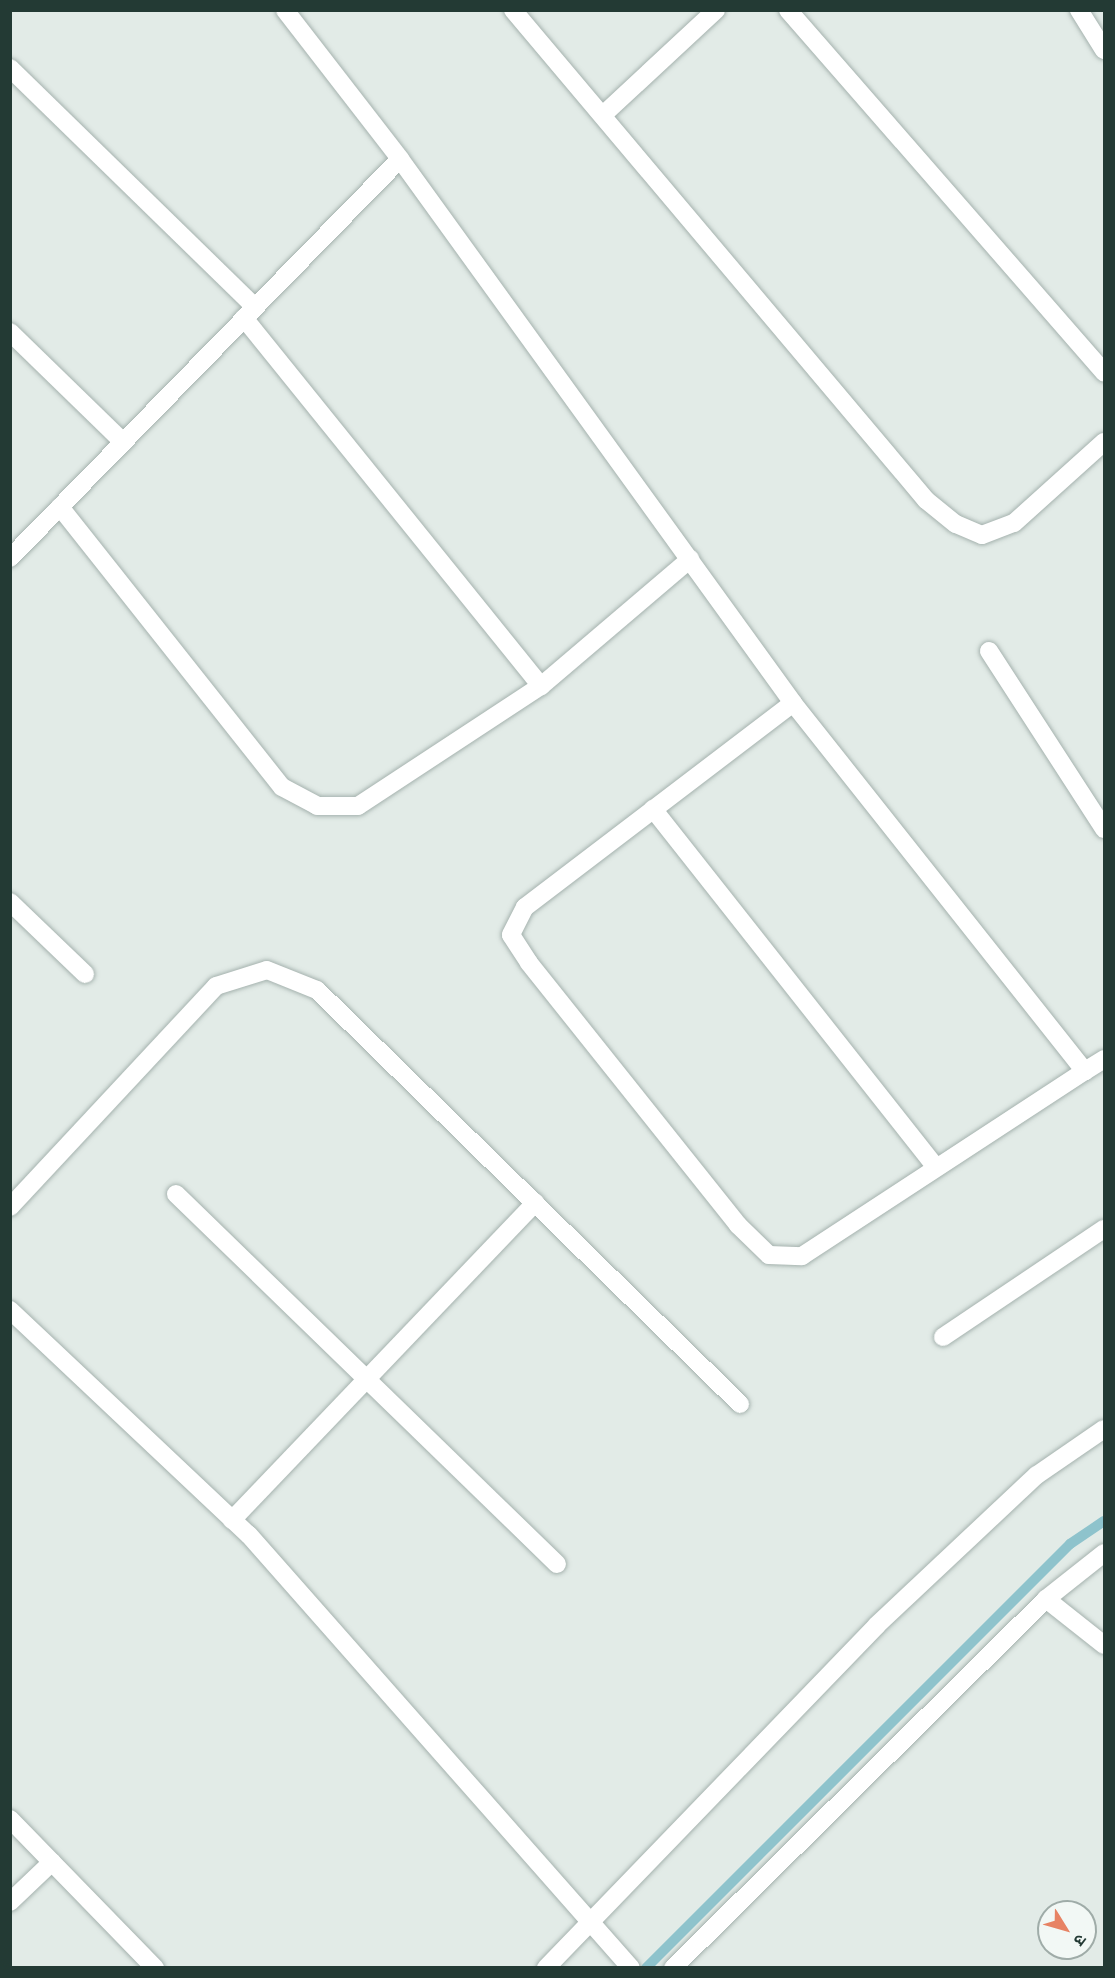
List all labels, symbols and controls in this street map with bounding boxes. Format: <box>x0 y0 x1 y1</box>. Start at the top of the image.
north arrow <box>1037 1900 1097 1960</box>
text: उ <box>1068 1929 1092 1951</box>

